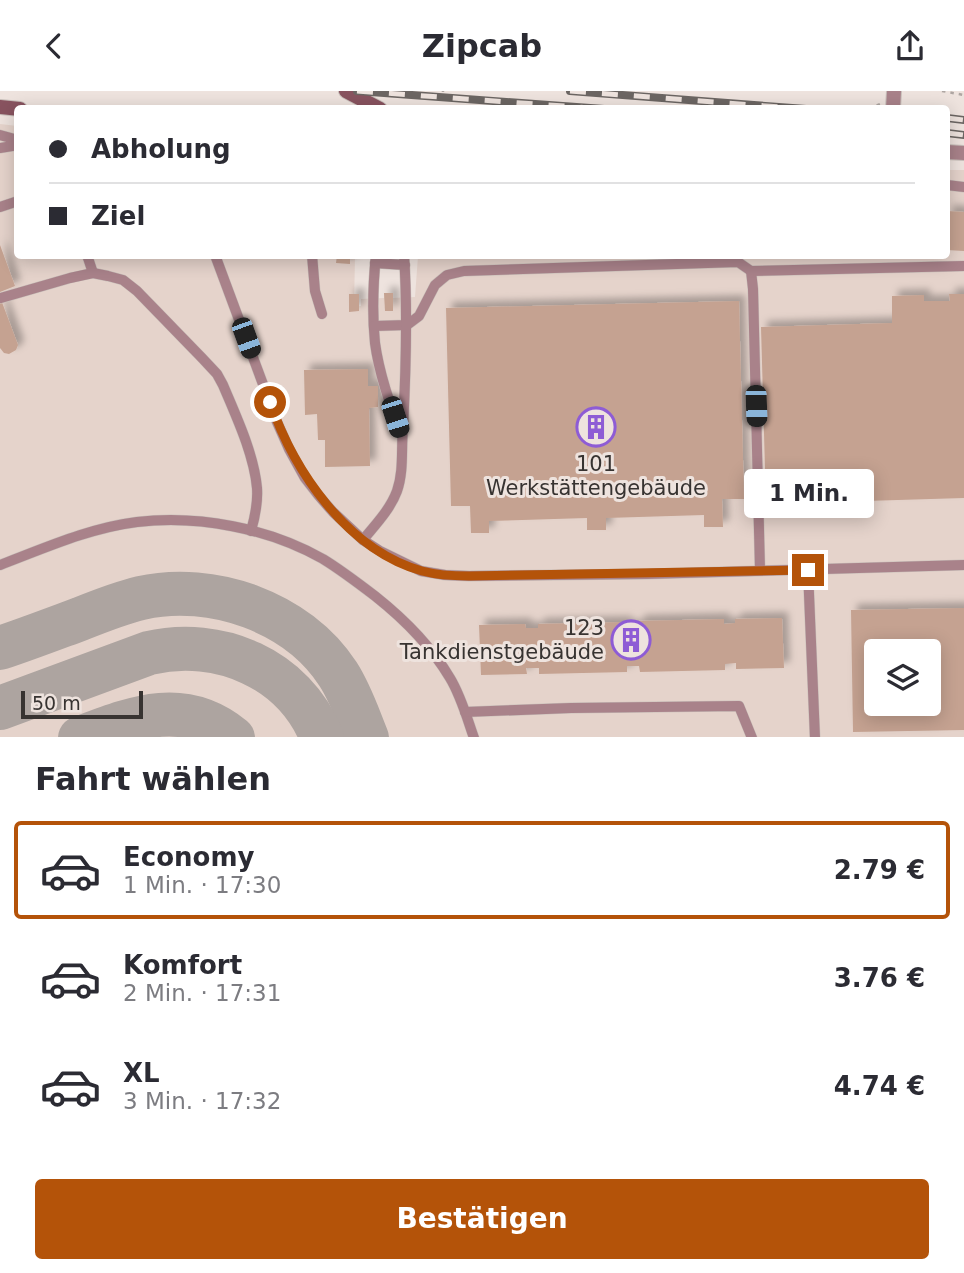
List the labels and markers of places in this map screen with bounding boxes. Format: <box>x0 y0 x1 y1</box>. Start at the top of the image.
building icon: 101 Werkstättengebäude <box>575 406 617 448</box>
place label: 101 Werkstättengebäude <box>486 452 706 500</box>
place label: 123 Tankdienstgebäude <box>399 616 604 664</box>
building icon: 123 Tankdienstgebäude <box>610 619 652 661</box>

